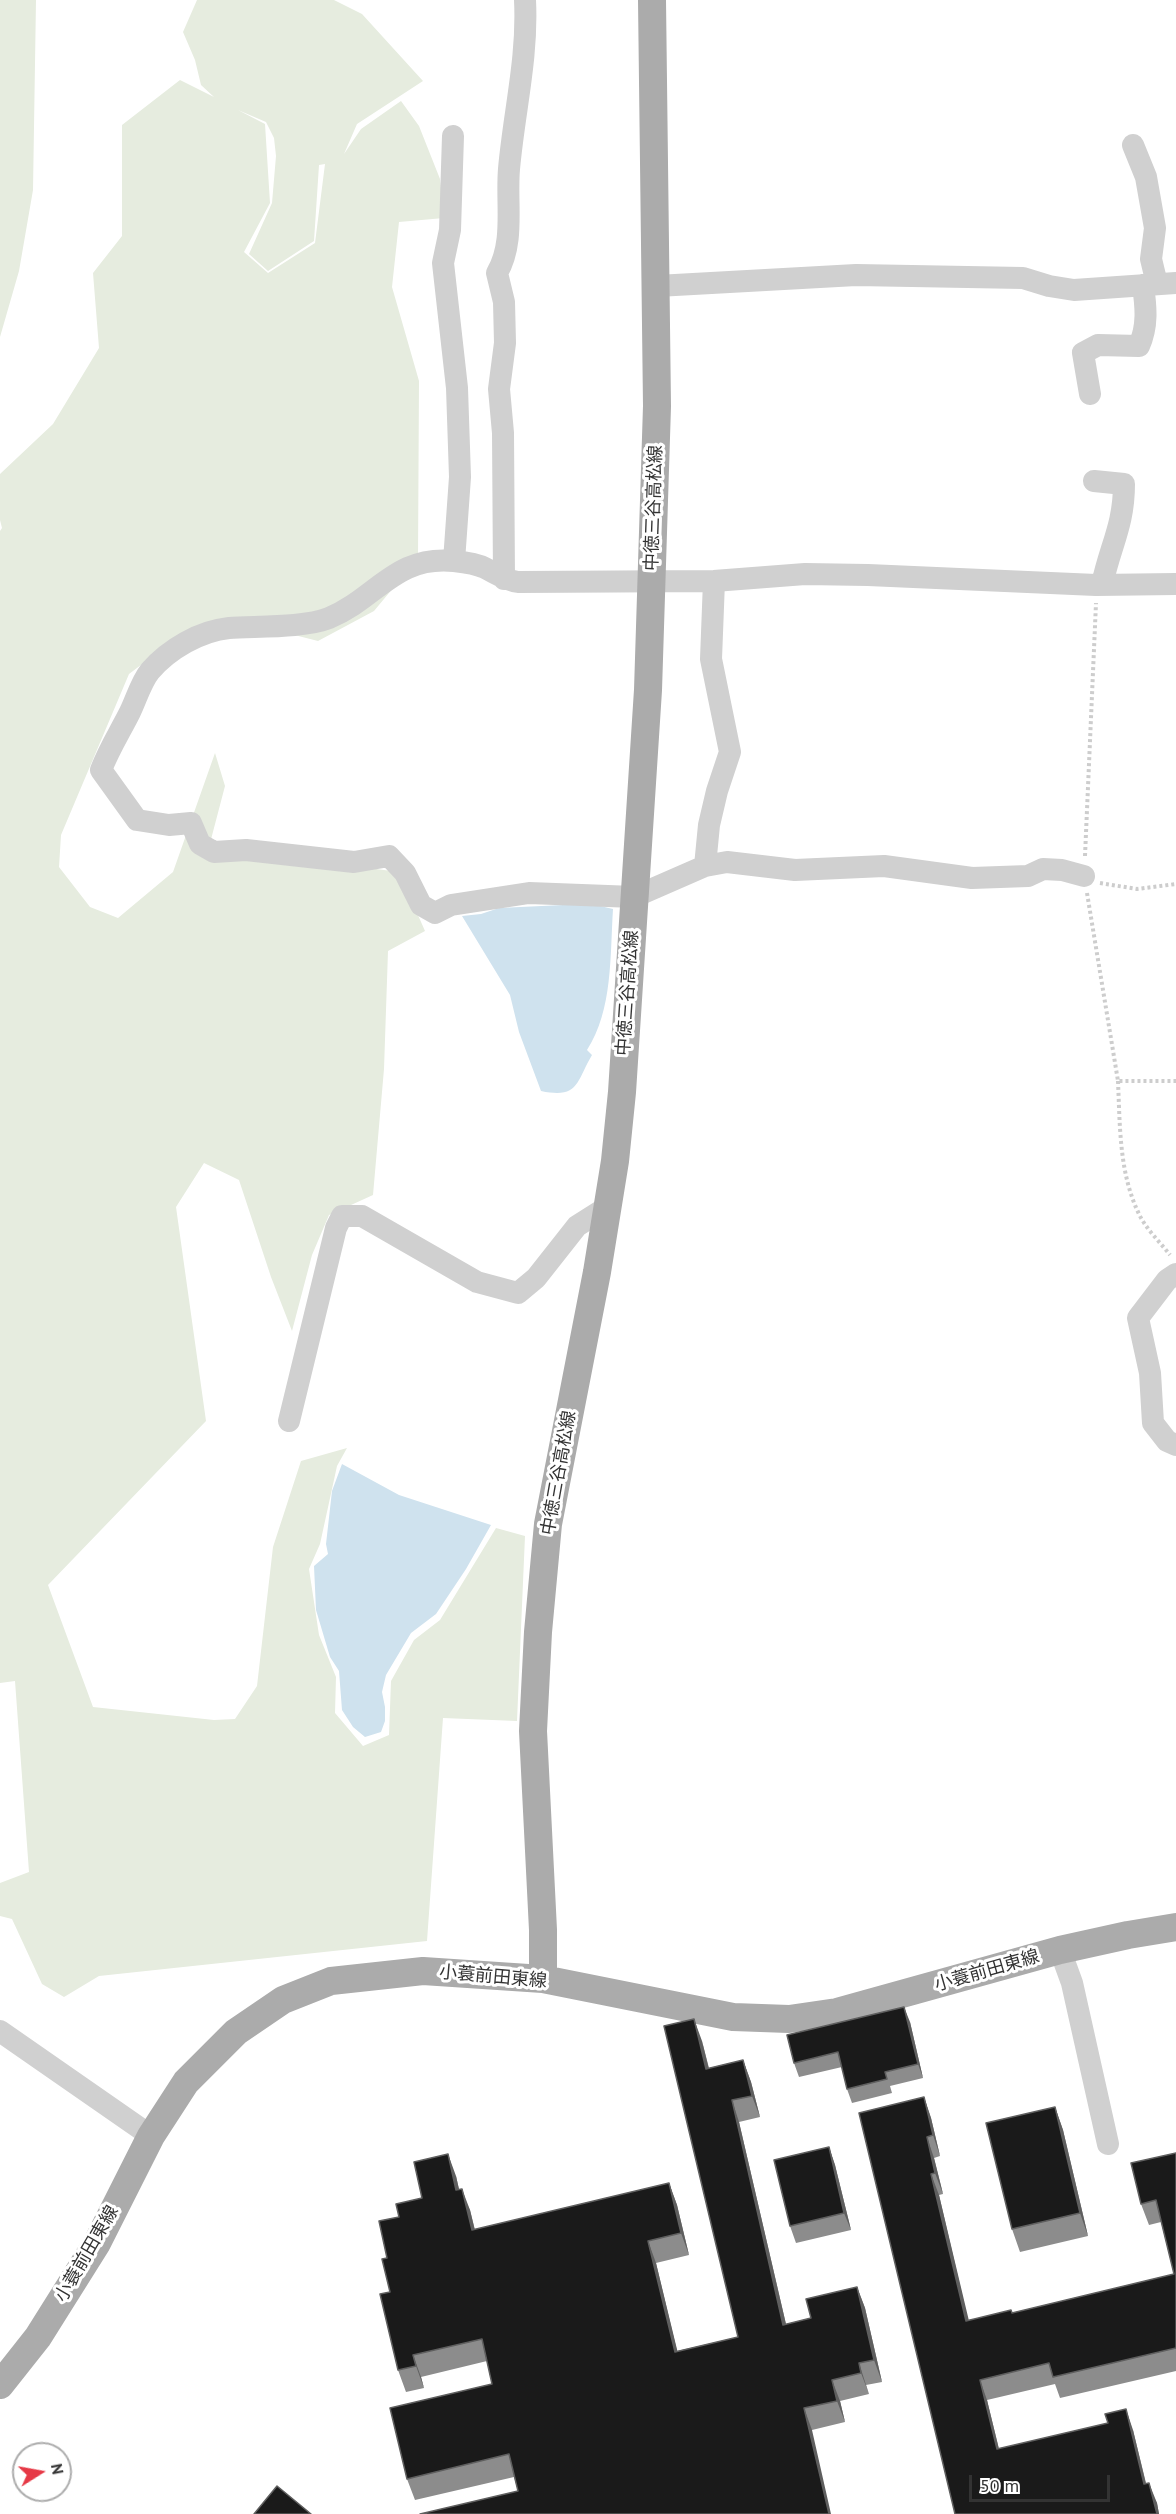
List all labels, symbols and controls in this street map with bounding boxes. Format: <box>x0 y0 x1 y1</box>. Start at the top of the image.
street label: 中徳三谷高松線 <box>641 445 667 571</box>
street label: 中徳三谷高松線 <box>613 929 643 1057</box>
street label: 中徳三谷高松線 <box>537 1409 581 1537</box>
street label: 小蓑前田東線 <box>932 1946 1042 1996</box>
street label: 小蓑前田東線 <box>438 1962 548 1992</box>
street label: 小蓑前田東線 <box>51 2202 123 2306</box>
north arrow <box>12 2442 72 2502</box>
text: N <box>47 2462 69 2476</box>
scale bar <box>972 2463 1113 2501</box>
text: 50 m <box>980 2474 1019 2497</box>

